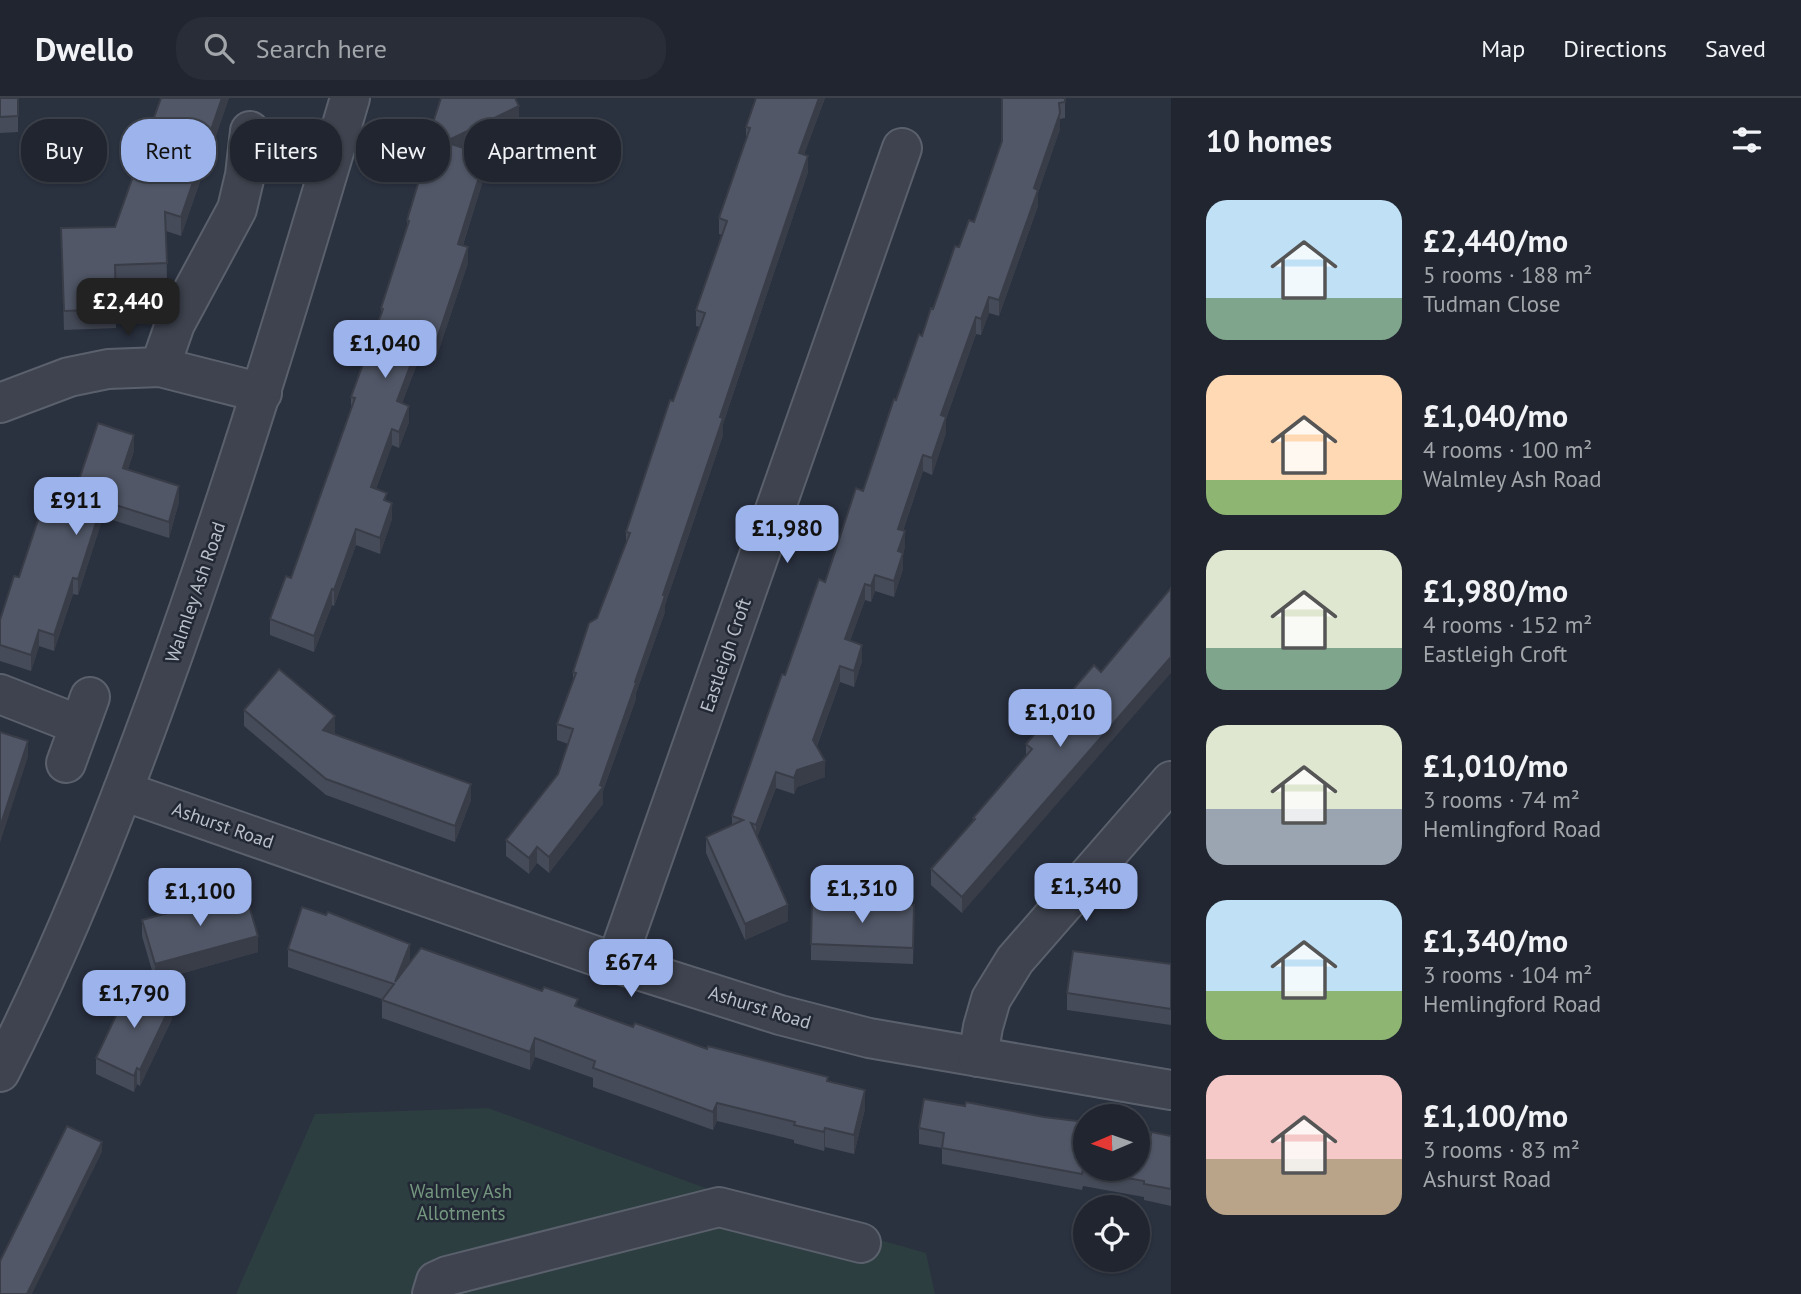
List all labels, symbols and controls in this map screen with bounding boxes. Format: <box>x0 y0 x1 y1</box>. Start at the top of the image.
search box <box>176 17 666 80</box>
text: Dwello <box>35 27 134 70</box>
icon: search <box>200 29 238 67</box>
text: Search here <box>256 32 387 65</box>
text: Map <box>1481 33 1525 64</box>
text: Directions <box>1563 33 1667 64</box>
text: Saved <box>1705 33 1766 64</box>
chip: Buy <box>21 119 107 182</box>
chip: Rent <box>121 119 216 182</box>
chip: Filters <box>230 119 342 182</box>
chip: New <box>356 119 450 182</box>
chip: Apartment <box>464 119 621 182</box>
text: 10 homes <box>1206 121 1332 160</box>
icon: filters <box>1728 121 1766 159</box>
text: £2,440/mo <box>1423 221 1568 260</box>
icon: home <box>1262 228 1346 312</box>
text: 5 rooms · 188 m² <box>1423 260 1592 289</box>
pin: £2,440 <box>71 278 185 338</box>
text: £2,440 <box>92 286 164 315</box>
text: Tudman Close <box>1423 289 1560 318</box>
pin: £1,040 <box>328 320 442 380</box>
text: £1,040 <box>349 328 421 357</box>
text: £1,040/mo <box>1423 396 1568 435</box>
icon: home <box>1262 403 1346 487</box>
text: 4 rooms · 100 m² <box>1423 435 1592 464</box>
text: Walmley Ash Road <box>1423 464 1602 493</box>
pin: £911 <box>35 478 117 537</box>
text: £911 <box>50 485 102 514</box>
pin: £1,980 <box>730 505 844 565</box>
text: £1,980 <box>751 513 823 542</box>
street label: Walmley Ash Road <box>160 518 230 666</box>
text: £1,980/mo <box>1423 571 1568 610</box>
icon: home <box>1262 578 1346 662</box>
street label: Eastleigh Croft <box>694 594 756 715</box>
text: 4 rooms · 152 m² <box>1423 610 1592 639</box>
text: Eastleigh Croft <box>1423 639 1567 668</box>
pin: £1,010 <box>1003 690 1117 749</box>
text: £1,010 <box>1024 697 1096 726</box>
text: £1,010/mo <box>1423 746 1568 785</box>
icon: home <box>1262 753 1346 837</box>
text: 3 rooms · 74 m² <box>1423 785 1580 814</box>
street label: Ashurst Road <box>169 796 277 854</box>
text: Hemlingford Road <box>1423 814 1601 843</box>
pin: £1,340 <box>1029 864 1143 923</box>
pin: £1,310 <box>805 866 919 925</box>
pin: £1,100 <box>143 868 257 928</box>
text: £1,340 <box>1050 871 1122 900</box>
text: £1,310 <box>826 873 898 902</box>
text: £1,100 <box>164 876 236 905</box>
text: £1,340/mo <box>1423 921 1568 960</box>
icon: home <box>1262 928 1346 1012</box>
pin: £674 <box>590 940 672 999</box>
text: £674 <box>605 947 657 976</box>
text: 3 rooms · 104 m² <box>1423 960 1592 989</box>
pin: £1,790 <box>77 970 191 1030</box>
text: £1,790 <box>98 978 170 1007</box>
street label: Ashurst Road <box>706 980 814 1034</box>
text: Hemlingford Road <box>1423 989 1601 1018</box>
text: £1,100/mo <box>1423 1096 1568 1135</box>
icon: home <box>1262 1103 1346 1187</box>
north arrow <box>1073 1104 1150 1181</box>
map controls <box>1073 1104 1150 1272</box>
text: 3 rooms · 83 m² <box>1423 1135 1580 1164</box>
text: Ashurst Road <box>1423 1164 1551 1193</box>
park label: Walmley Ash Allotments <box>410 1179 512 1225</box>
button: locate <box>1073 1195 1150 1272</box>

